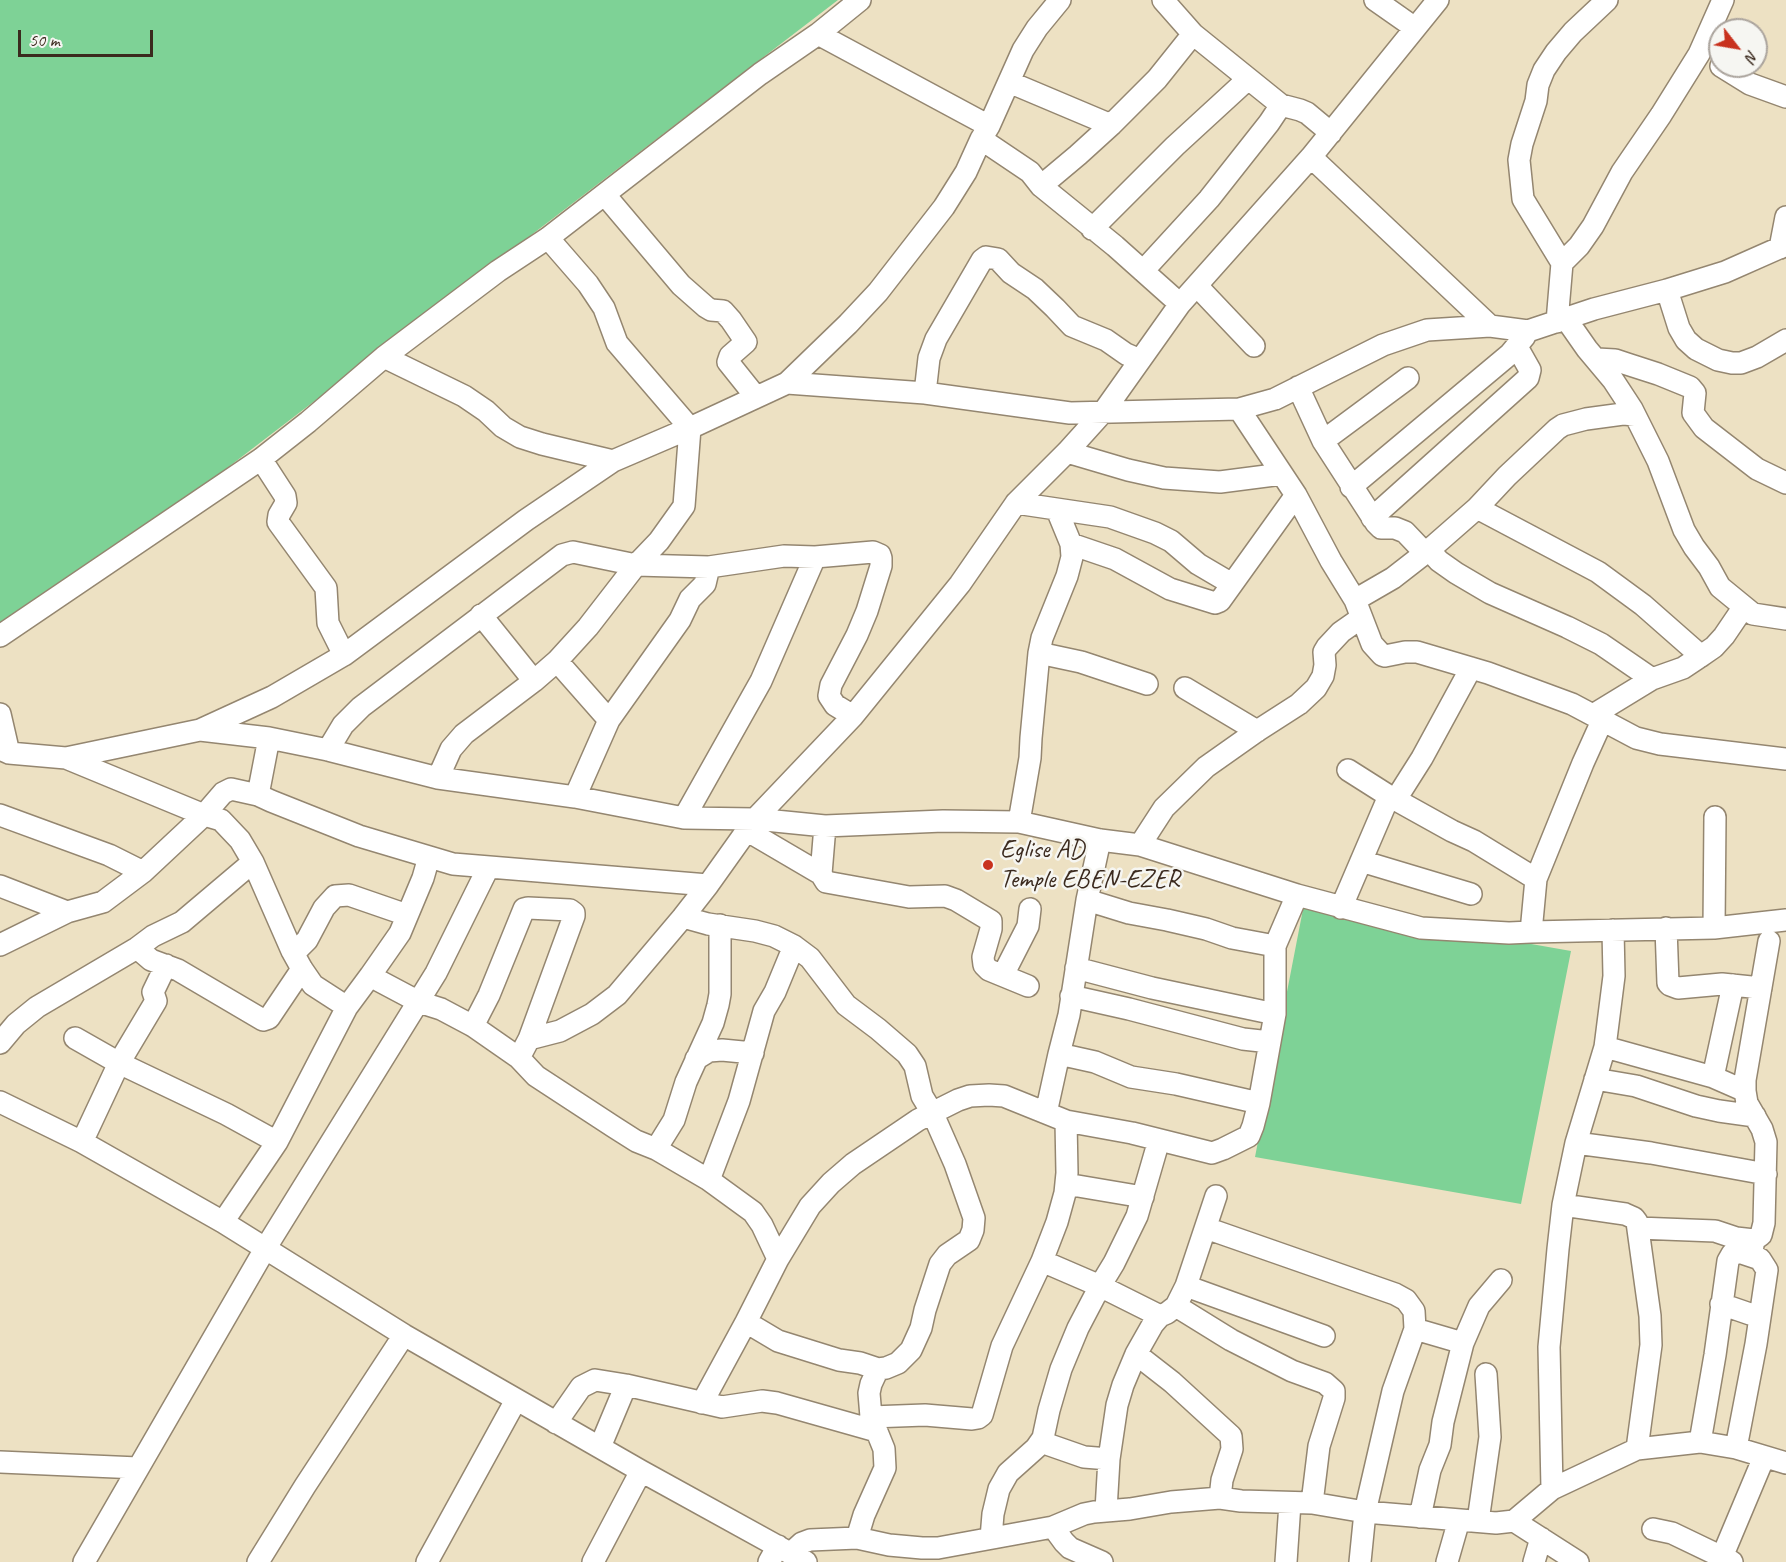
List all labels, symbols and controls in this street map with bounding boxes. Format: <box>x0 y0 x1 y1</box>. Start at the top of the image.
scale bar <box>21 18 156 56</box>
north arrow <box>1708 18 1768 78</box>
text: 50 m <box>29 29 60 51</box>
text: N <box>1741 47 1763 66</box>
place label: Eglise AD Temple EBEN-EZER <box>1000 834 1179 896</box>
marker: Eglise AD Temple EBEN-EZER <box>981 858 995 872</box>

